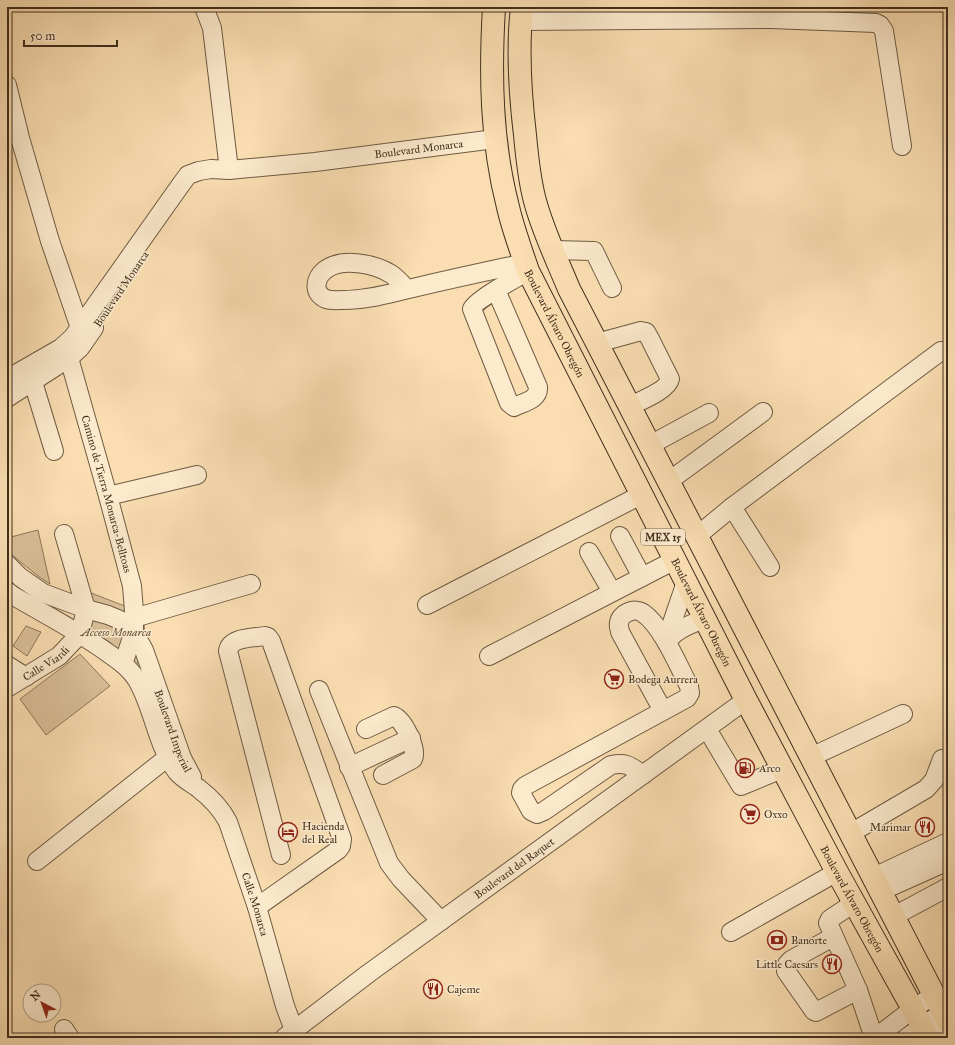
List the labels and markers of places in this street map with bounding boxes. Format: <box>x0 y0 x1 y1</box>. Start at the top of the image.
supermarket icon: Bodega Aurrera <box>603 668 625 690</box>
place label: Bodega Aurrera <box>628 673 698 686</box>
fuel station icon: Arco <box>734 757 756 779</box>
place label: Arco <box>758 762 781 775</box>
supermarket icon: Oxxo <box>739 803 761 825</box>
place label: Oxxo <box>764 808 788 821</box>
restaurant icon: Marimar <box>914 816 936 838</box>
place label: Hacienda del Real <box>302 820 345 846</box>
hotel icon: Hacienda del Real <box>277 821 299 843</box>
place label: Marimar <box>870 821 912 834</box>
bank icon: Banorte <box>766 929 788 951</box>
place label: Banorte <box>791 934 827 947</box>
restaurant icon: Little Caesars <box>821 953 843 975</box>
place label: Little Caesars <box>756 958 818 971</box>
restaurant icon: Cajeme <box>422 978 444 1000</box>
place label: Cajeme <box>447 983 481 996</box>

